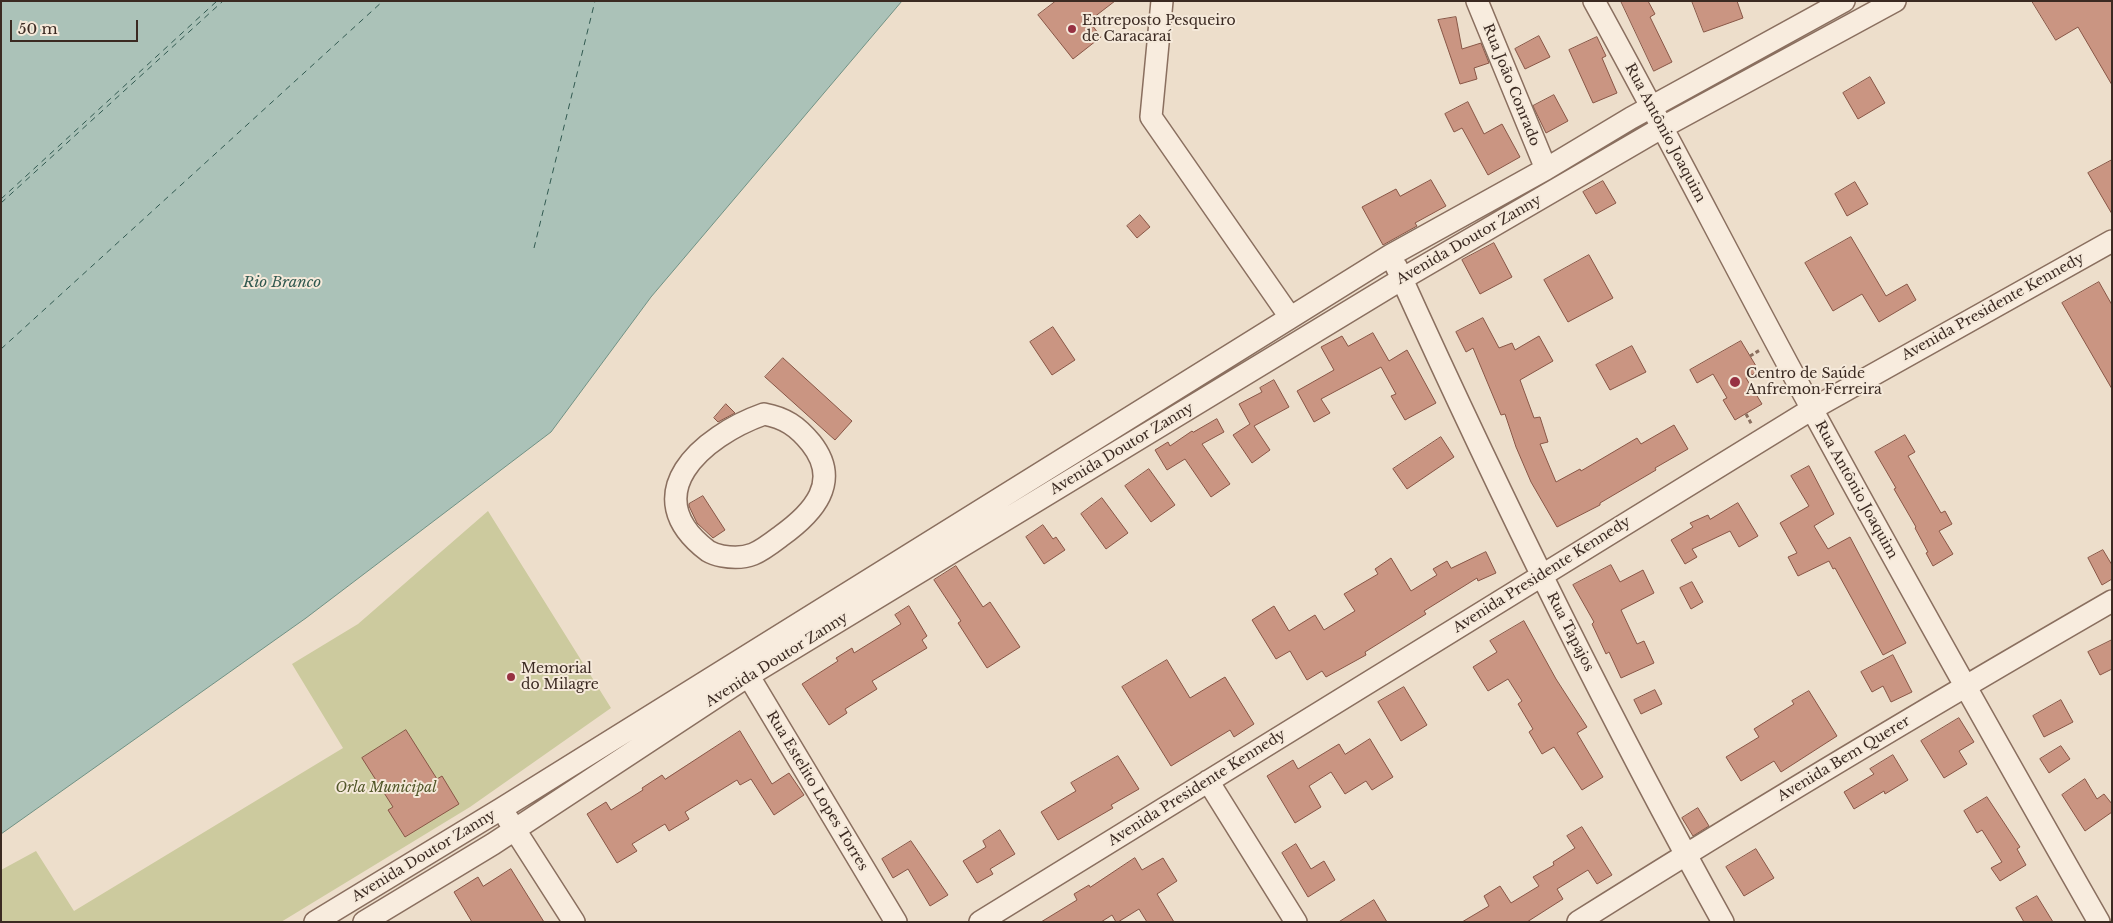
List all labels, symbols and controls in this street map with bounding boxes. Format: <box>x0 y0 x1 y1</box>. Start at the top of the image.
scale bar <box>12 10 140 42</box>
place label: Entreposto Pesqueiro de Caracaraí <box>1082 13 1236 46</box>
text: 50 m <box>18 19 58 38</box>
street label: Rua João Conrado <box>1479 21 1543 149</box>
marker: Entreposto Pesqueiro de Caracaraí <box>1066 23 1078 35</box>
street label: Rua Antônio Joaquim <box>1621 61 1709 205</box>
street label: Avenida Doutor Zanny <box>1394 192 1544 288</box>
street label: Avenida Presidente Kennedy <box>1899 250 2087 364</box>
water label: Rio Branco <box>243 274 321 292</box>
place label: Centro de Saúde Anfremon Ferreira <box>1746 366 1882 398</box>
marker: Centro de Saúde Anfremon Ferreira <box>1728 375 1742 389</box>
street label: Avenida Doutor Zanny <box>1047 399 1197 499</box>
street label: Rua Antônio Joaquim <box>1811 418 1901 562</box>
street label: Avenida Presidente Kennedy <box>1450 513 1634 637</box>
street label: Rua Tapajos <box>1543 590 1597 674</box>
street label: Avenida Doutor Zanny <box>703 609 851 711</box>
place label: Memorial do Milagre <box>521 661 599 694</box>
marker: Memorial do Milagre <box>505 671 517 683</box>
street label: Rua Estelito Lopes Torres <box>763 708 871 874</box>
street label: Avenida Bem Querer <box>1775 713 1913 805</box>
street label: Avenida Presidente Kennedy <box>1105 726 1289 850</box>
park label: Orla Municipal <box>335 780 437 796</box>
street label: Avenida Doutor Zanny <box>349 806 499 906</box>

